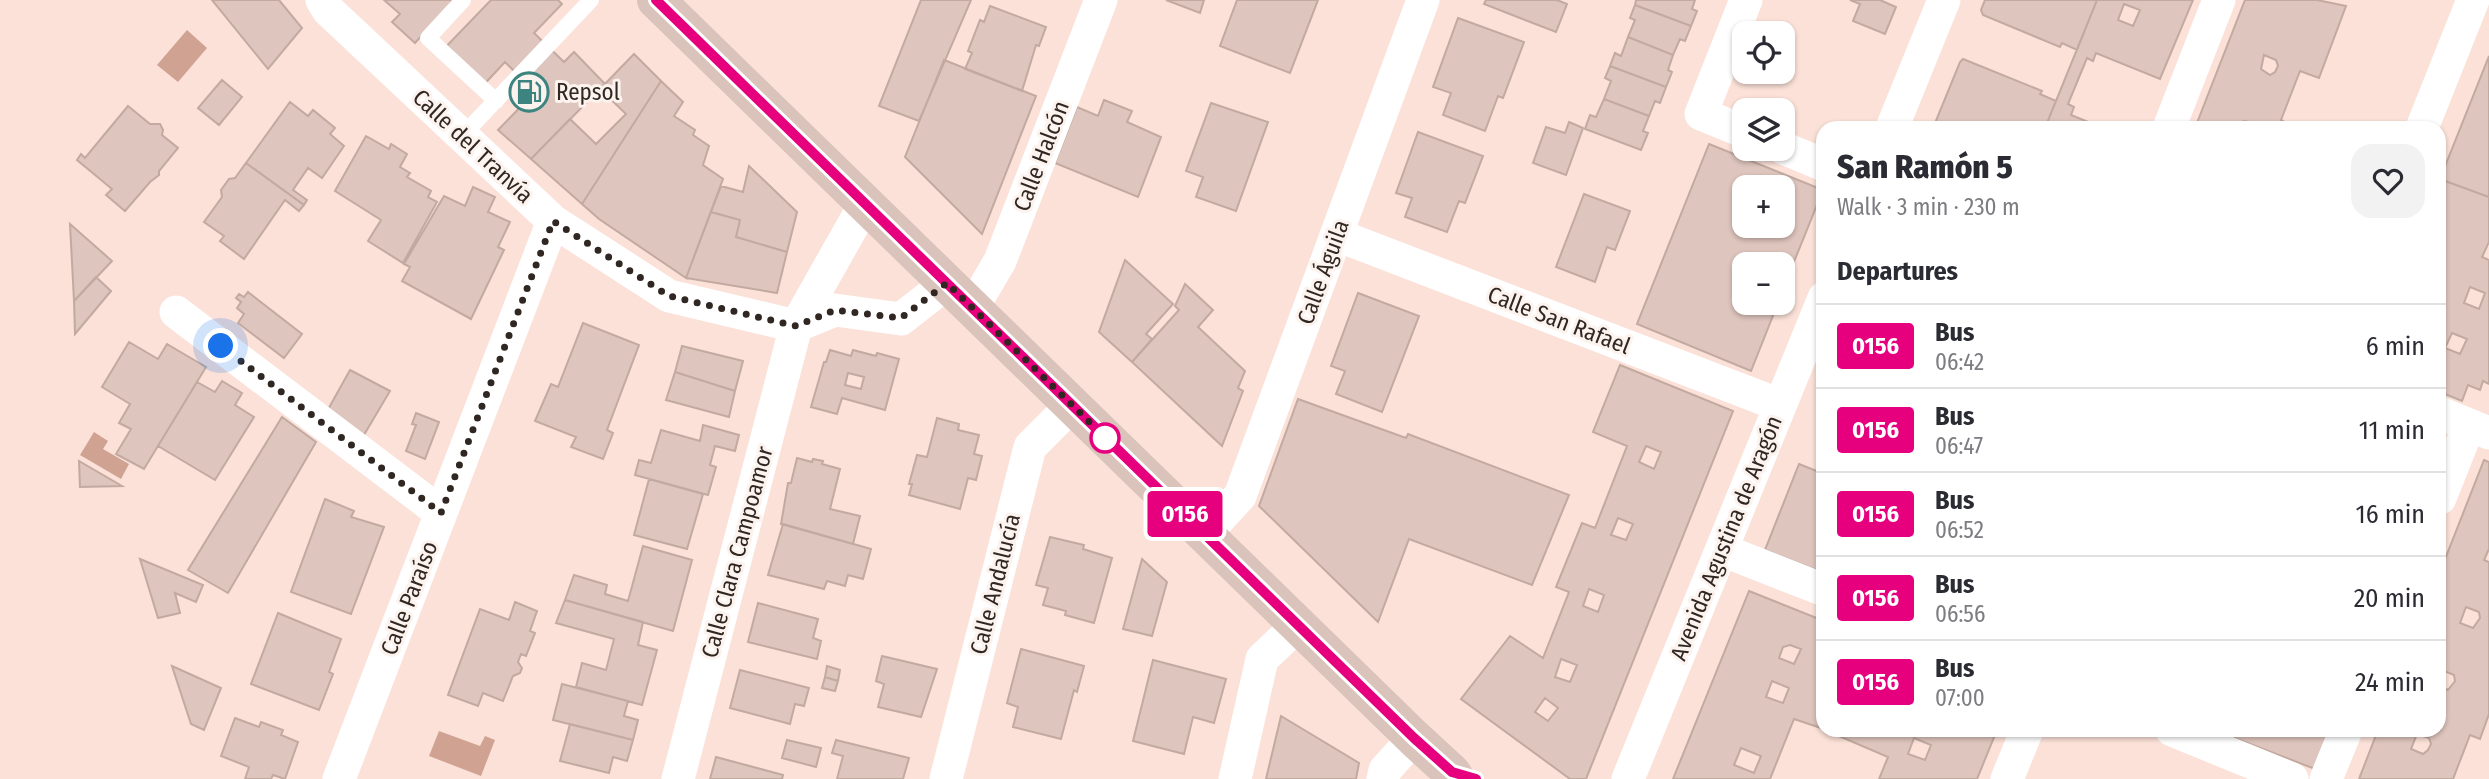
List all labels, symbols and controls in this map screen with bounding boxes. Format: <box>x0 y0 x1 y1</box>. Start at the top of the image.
map controls <box>1732 21 1795 315</box>
button: locate <box>1732 21 1795 84</box>
fuel station icon: Repsol <box>508 71 550 113</box>
place label: Repsol <box>556 78 620 106</box>
street label: Calle del Tranvía <box>407 83 539 209</box>
street label: Calle Halcón <box>1007 97 1075 215</box>
button: layers <box>1732 98 1795 161</box>
button: heart <box>2351 144 2425 218</box>
text: San Ramón 5 <box>1837 147 2013 187</box>
button: + <box>1732 175 1795 238</box>
text: Walk · 3 min · 230 m <box>1837 193 2020 221</box>
street label: Calle Águila <box>1290 216 1355 328</box>
button: − <box>1732 252 1795 315</box>
text: Departures <box>1837 256 1958 287</box>
street label: Calle San Rafael <box>1484 280 1634 360</box>
text: Bus <box>1935 317 1974 348</box>
your location <box>203 328 238 363</box>
text: 6 min <box>2366 331 2425 362</box>
text: 0156 <box>1852 332 1899 360</box>
text: 06:42 <box>1935 348 1984 376</box>
text: Bus <box>1935 401 1974 432</box>
street label: Avenida Agustina de Aragón <box>1664 412 1788 664</box>
text: 11 min <box>2359 415 2425 446</box>
text: 0156 <box>1852 416 1899 444</box>
unlabelled marker <box>1090 423 1120 453</box>
text: 06:47 <box>1935 432 1983 460</box>
street label: Calle Clara Campoamor <box>695 443 779 661</box>
text: Bus <box>1935 485 1974 516</box>
line badge: 0156 <box>1136 491 1234 537</box>
text: 16 min <box>2356 499 2425 530</box>
text: 0156 <box>1161 500 1209 528</box>
text: 0156 <box>1852 500 1899 528</box>
street label: Calle Andalucía <box>964 511 1026 657</box>
text: 06:52 <box>1935 516 1984 544</box>
street label: Calle Paraíso <box>374 537 444 659</box>
text: Bus <box>1935 569 1974 600</box>
text: 20 min <box>2354 583 2425 614</box>
text: 0156 <box>1852 584 1899 612</box>
text: 06:56 <box>1935 600 1985 628</box>
text: Bus <box>1935 653 1974 684</box>
text: 24 min <box>2355 667 2425 698</box>
text: 0156 <box>1852 668 1899 696</box>
text: 07:00 <box>1935 684 1985 712</box>

